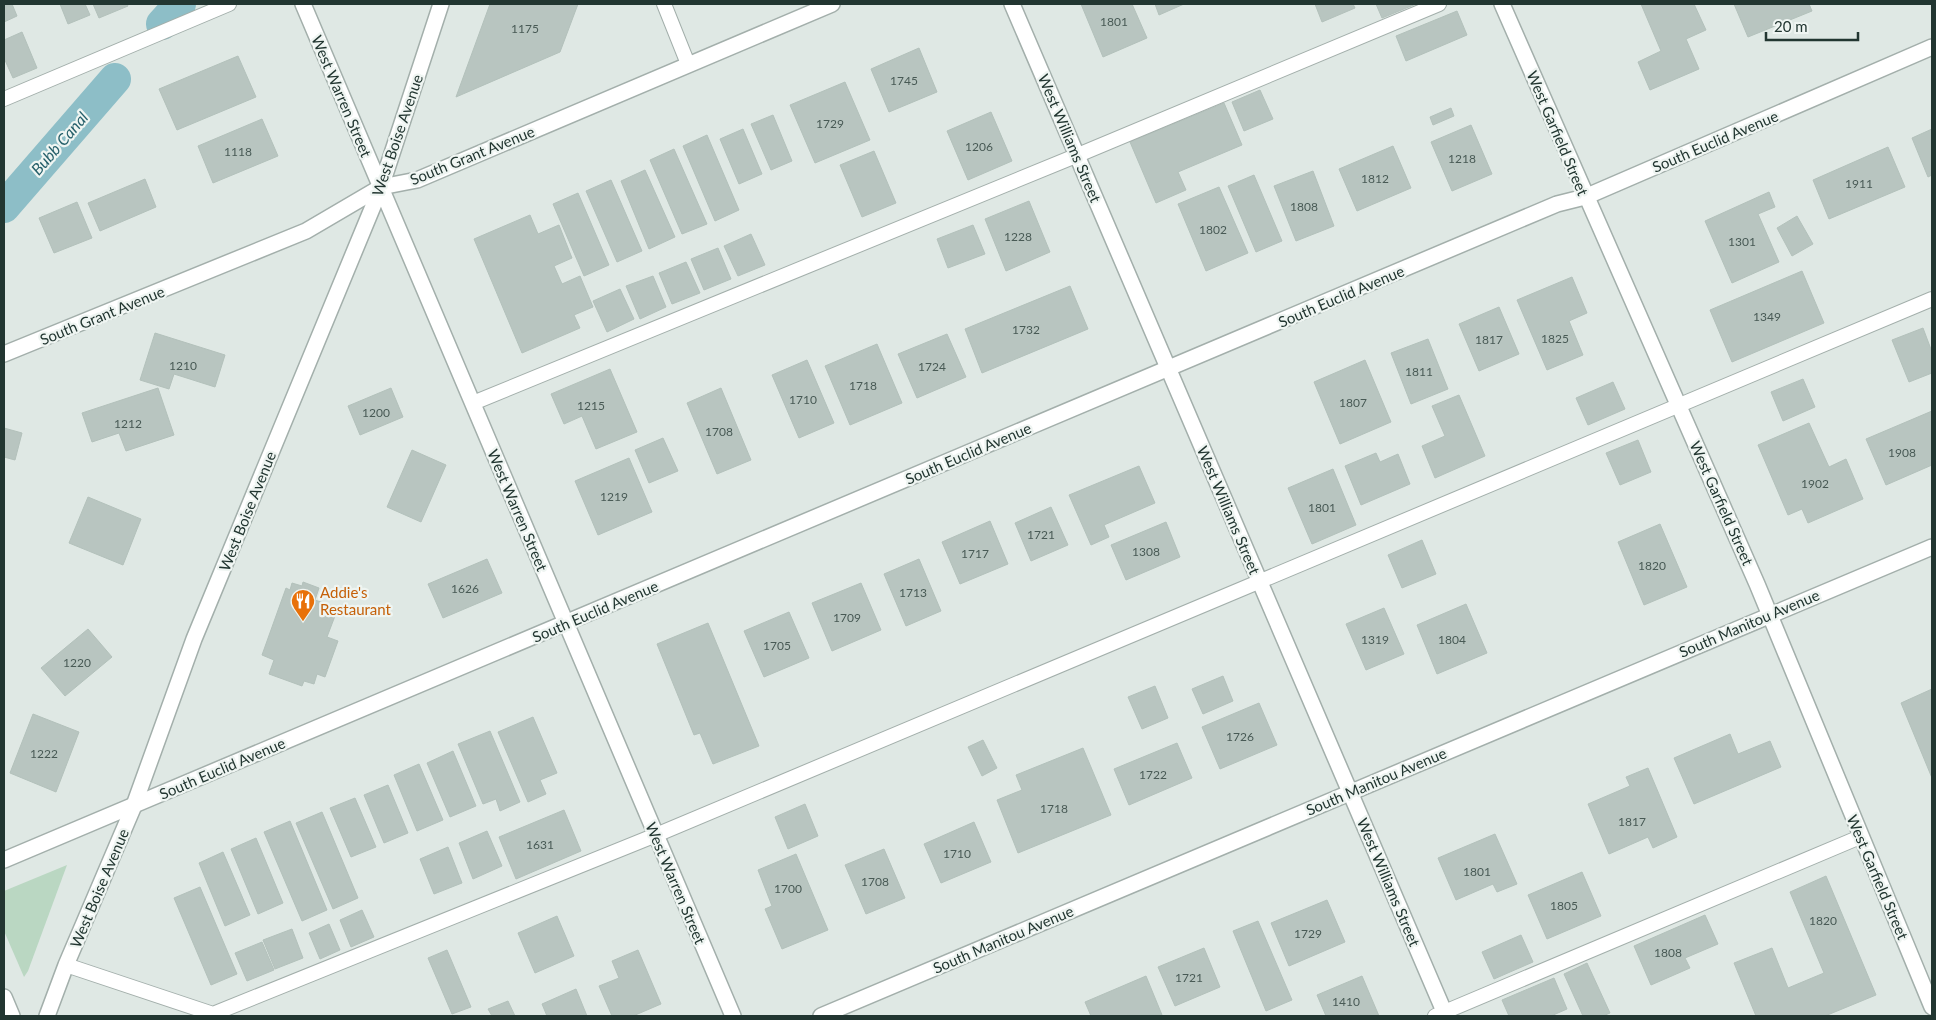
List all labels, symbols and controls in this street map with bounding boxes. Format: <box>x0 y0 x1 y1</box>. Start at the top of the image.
scale bar <box>1766 10 1858 42</box>
house number: 1801 <box>1100 14 1128 29</box>
text: 20 m <box>1774 17 1808 35</box>
house number: 1175 <box>511 21 539 36</box>
street label: West Warren Street <box>308 32 376 160</box>
street label: West Garfield Street <box>1524 68 1593 199</box>
street label: West Williams Street <box>1035 71 1105 205</box>
street label: West Boise Avenue <box>368 72 426 198</box>
house number: 1745 <box>890 73 918 88</box>
street label: South Euclid Avenue <box>1649 106 1781 176</box>
water label: Bubb Canal <box>27 107 92 178</box>
house number: 1729 <box>816 116 844 131</box>
street label: South Grant Avenue <box>407 122 537 188</box>
house number: 1206 <box>965 139 993 154</box>
house number: 1118 <box>224 144 252 159</box>
house number: 1218 <box>1448 151 1476 166</box>
house number: 1812 <box>1361 171 1389 186</box>
house number: 1911 <box>1845 176 1873 191</box>
house number: 1808 <box>1290 199 1318 214</box>
house number: 1802 <box>1199 222 1227 237</box>
house number: 1228 <box>1004 229 1032 244</box>
house number: 1301 <box>1728 234 1756 249</box>
street label: South Euclid Avenue <box>1275 261 1407 331</box>
street label: South Grant Avenue <box>37 282 167 348</box>
house number: 1349 <box>1753 309 1781 324</box>
house number: 1732 <box>1012 322 1040 337</box>
house number: 1825 <box>1541 331 1569 346</box>
house number: 1817 <box>1475 332 1503 347</box>
house number: 1210 <box>169 358 197 373</box>
house number: 1724 <box>918 359 946 374</box>
house number: 1811 <box>1405 364 1433 379</box>
house number: 1718 <box>849 378 877 393</box>
house number: 1710 <box>789 392 817 407</box>
house number: 1807 <box>1339 395 1367 410</box>
house number: 1215 <box>577 398 605 413</box>
house number: 1200 <box>362 405 390 420</box>
house number: 1212 <box>114 416 142 431</box>
street label: South Euclid Avenue <box>902 418 1034 488</box>
house number: 1708 <box>705 424 733 439</box>
street label: West Garfield Street <box>1687 438 1758 568</box>
street label: West Williams Street <box>1194 443 1264 577</box>
house number: 1908 <box>1888 445 1916 460</box>
street label: West Warren Street <box>484 446 552 574</box>
street label: West Boise Avenue <box>215 448 279 573</box>
house number: 1902 <box>1801 476 1829 491</box>
house number: 1219 <box>600 489 628 504</box>
house number: 1801 <box>1308 500 1336 515</box>
house number: 1721 <box>1027 527 1055 542</box>
house number: 1308 <box>1132 544 1160 559</box>
house number: 1717 <box>961 546 989 561</box>
house number: 1820 <box>1638 558 1666 573</box>
street label: South Euclid Avenue <box>529 576 661 646</box>
house number: 1626 <box>451 581 479 596</box>
place label: Addie's Restaurant <box>320 583 392 618</box>
house number: 1713 <box>899 585 927 600</box>
street label: South Manitou Avenue <box>1676 585 1822 661</box>
restaurant icon: Addie's Restaurant <box>290 588 316 622</box>
house number: 1709 <box>833 610 861 625</box>
house number: 1319 <box>1361 632 1389 647</box>
house number: 1804 <box>1438 632 1466 647</box>
house number: 1705 <box>763 638 791 653</box>
house number: 1220 <box>63 655 91 670</box>
house number: 1726 <box>1226 729 1254 744</box>
street label: South Euclid Avenue <box>156 733 288 803</box>
street label: South Manitou Avenue <box>1303 743 1449 819</box>
house number: 1222 <box>30 746 58 761</box>
house number: 1722 <box>1139 767 1167 782</box>
house number: 1718 <box>1040 801 1068 816</box>
street label: West Garfield Street <box>1844 812 1913 943</box>
house number: 1817 <box>1618 814 1646 829</box>
street label: West Williams Street <box>1354 815 1424 949</box>
street label: West Warren Street <box>642 819 710 947</box>
street label: West Boise Avenue <box>66 826 132 950</box>
house number: 1631 <box>526 837 554 852</box>
house number: 1710 <box>943 846 971 861</box>
house number: 1801 <box>1463 864 1491 879</box>
house number: 1708 <box>861 874 889 889</box>
house number: 1700 <box>774 881 802 896</box>
house number: 1805 <box>1550 898 1578 913</box>
street label: South Manitou Avenue <box>930 901 1076 977</box>
house number: 1820 <box>1809 913 1837 928</box>
house number: 1729 <box>1294 926 1322 941</box>
house number: 1808 <box>1654 945 1682 960</box>
house number: 1721 <box>1175 970 1203 985</box>
house number: 1410 <box>1332 994 1360 1009</box>

